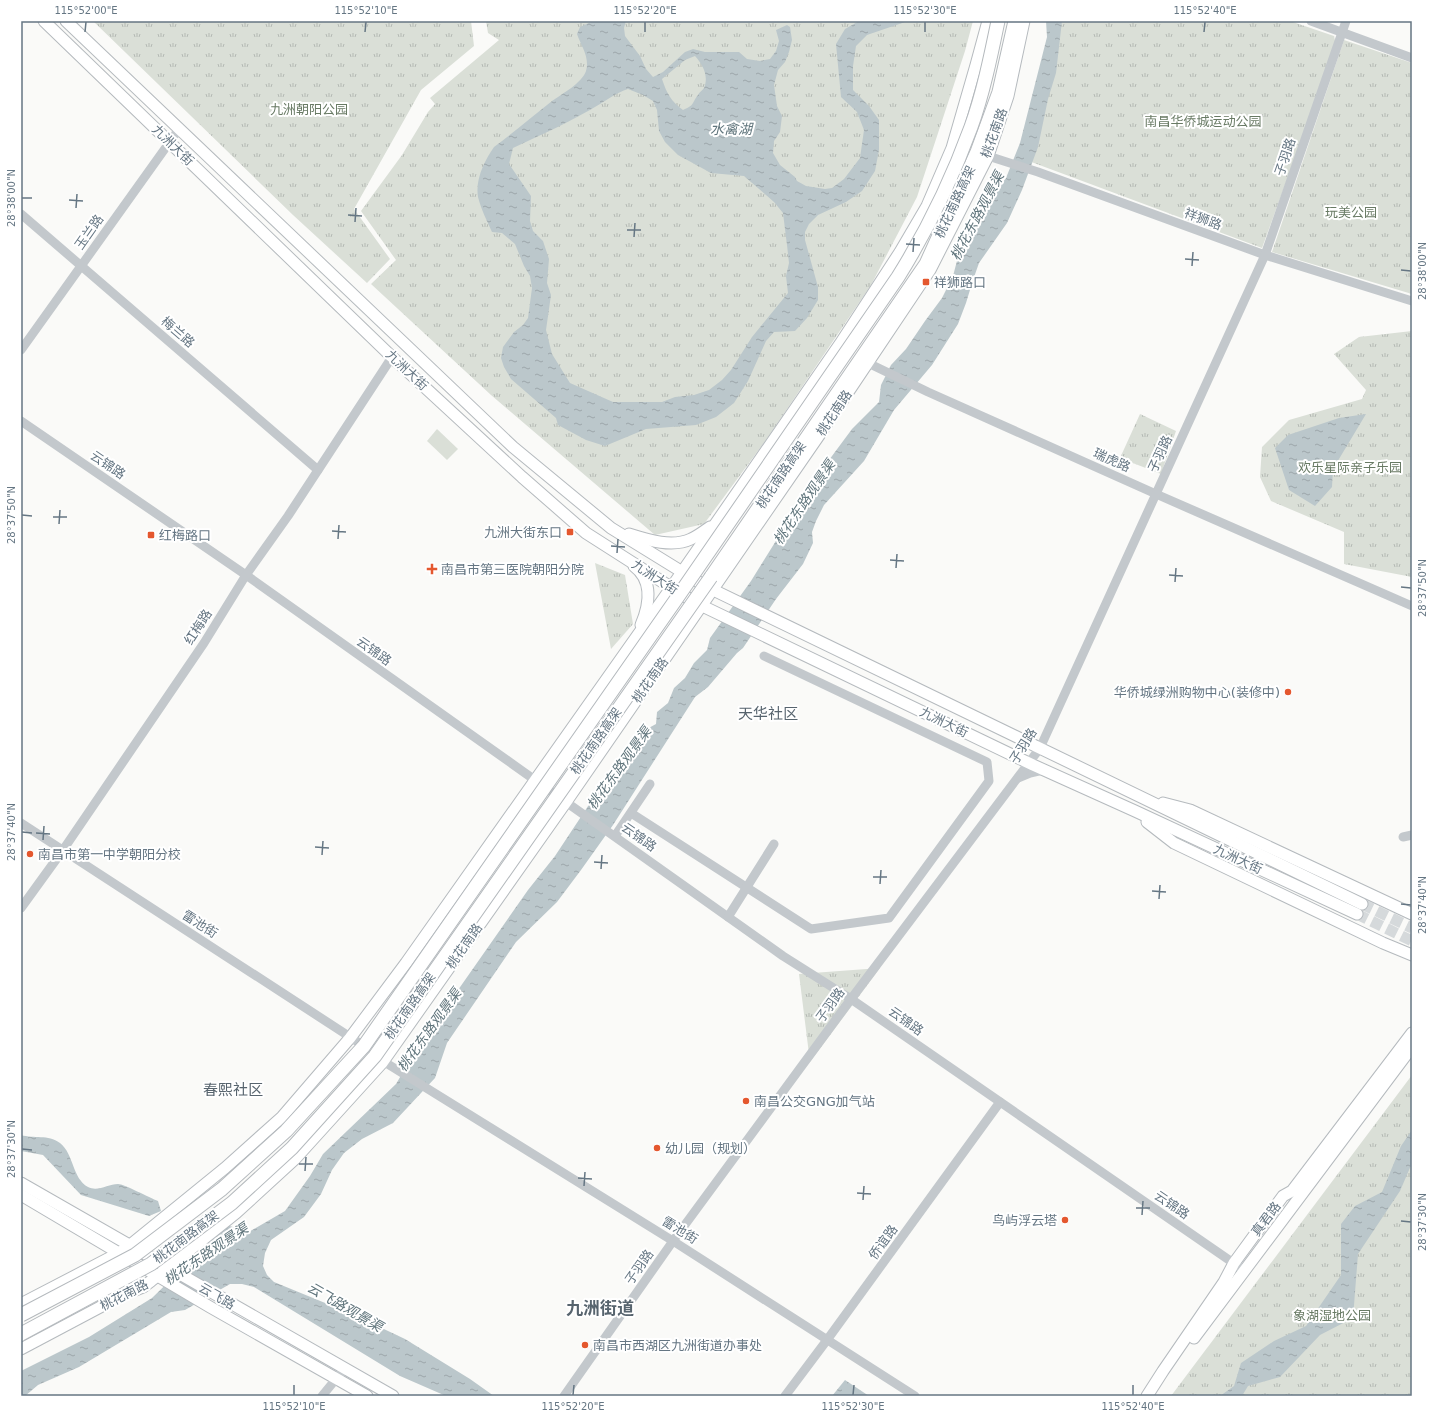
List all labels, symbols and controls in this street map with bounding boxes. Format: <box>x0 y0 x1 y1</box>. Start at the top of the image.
text: 115°52'00"E <box>54 5 118 16</box>
text: 115°52'10"E <box>334 5 398 16</box>
text: 115°52'20"E <box>613 5 677 16</box>
text: 115°52'30"E <box>893 5 957 16</box>
text: 115°52'40"E <box>1173 5 1237 16</box>
park label: 九洲朝阳公园 <box>270 102 348 117</box>
street label: 桃花南路 <box>978 106 1010 160</box>
park label: 南昌华侨城运动公园 <box>1144 114 1262 129</box>
water label: 水禽湖 <box>710 121 754 137</box>
street label: 九洲大街 <box>149 122 197 168</box>
street label: 子羽路 <box>1272 136 1298 178</box>
street label: 桃花南路高架 <box>932 163 978 241</box>
water label: 桃花东路观景渠 <box>947 167 1008 263</box>
text: 28°38'00"N <box>6 169 17 227</box>
street label: 祥狮路 <box>1182 205 1224 233</box>
park label: 玩美公园 <box>1325 205 1377 220</box>
street label: 玉兰路 <box>72 212 106 252</box>
text: 28°38'00"N <box>1417 242 1428 300</box>
place label: 祥狮路口 <box>934 275 986 290</box>
marker: 祥狮路口 <box>921 277 931 287</box>
street label: 梅兰路 <box>158 314 198 350</box>
street label: 九洲大街 <box>383 347 431 393</box>
street label: 桃花南路 <box>813 387 855 439</box>
street label: 子羽路 <box>1145 433 1175 475</box>
street label: 桃花南路高架 <box>753 438 809 512</box>
street label: 瑞虎路 <box>1091 445 1133 475</box>
street label: 云锦路 <box>88 448 128 482</box>
water label: 桃花东路观景渠 <box>770 455 839 547</box>
park label: 欢乐星际亲子乐园 <box>1298 460 1402 475</box>
text: 28°37'50"N <box>6 486 17 544</box>
place label: 九洲大街东口 <box>484 525 562 540</box>
marker: 九洲大街东口 <box>565 527 575 537</box>
place label: 红梅路口 <box>159 528 211 543</box>
marker: 红梅路口 <box>146 530 156 540</box>
street label: 九洲大街 <box>629 557 681 597</box>
text: 28°37'50"N <box>1417 559 1428 617</box>
place label: 南昌市第三医院朝阳分院 <box>441 562 584 577</box>
marker: 南昌市第三医院朝阳分院 <box>426 563 438 575</box>
street label: 红梅路 <box>181 607 215 647</box>
street label: 云锦路 <box>354 634 394 668</box>
street label: 桃花南路 <box>629 654 671 706</box>
place label: 华侨城绿洲购物中心(装修中) <box>1114 685 1280 700</box>
marker: 华侨城绿洲购物中心(装修中) <box>1283 687 1293 697</box>
street label: 九洲大街 <box>917 704 971 740</box>
street label: 桃花南路高架 <box>567 705 625 777</box>
district label: 天华社区 <box>738 705 798 723</box>
water label: 桃花东路观景渠 <box>584 722 655 812</box>
street label: 子羽路 <box>1006 725 1040 767</box>
text: 28°37'40"N <box>6 803 17 861</box>
street label: 云锦路 <box>619 820 659 854</box>
street label: 九洲大街 <box>1211 841 1265 877</box>
place label: 南昌市第一中学朝阳分校 <box>38 847 181 862</box>
marker: 南昌市第一中学朝阳分校 <box>25 849 35 859</box>
text: 28°37'40"N <box>1417 876 1428 934</box>
street label: 雷池街 <box>180 907 220 941</box>
street label: 桃花南路 <box>443 920 485 972</box>
street label: 桃花南路高架 <box>381 970 439 1042</box>
water label: 桃花东路观景渠 <box>394 984 465 1074</box>
street label: 子羽路 <box>812 985 848 1025</box>
street label: 云锦路 <box>886 1004 926 1038</box>
district label: 春熙社区 <box>203 1081 263 1099</box>
place label: 南昌公交GNG加气站 <box>754 1094 875 1109</box>
marker: 南昌公交GNG加气站 <box>741 1096 751 1106</box>
text: 28°37'30"N <box>6 1120 17 1178</box>
place label: 幼儿园（规划） <box>665 1141 756 1156</box>
marker: 幼儿园（规划） <box>652 1143 662 1153</box>
street label: 云锦路 <box>1152 1188 1192 1222</box>
text: 28°37'30"N <box>1417 1193 1428 1251</box>
street label: 真君路 <box>1248 1199 1284 1239</box>
street label: 桃花南路高架 <box>150 1208 222 1266</box>
street label: 雷池街 <box>659 1213 701 1247</box>
place label: 鸟屿浮云塔 <box>992 1213 1057 1228</box>
marker: 鸟屿浮云塔 <box>1060 1215 1070 1225</box>
water label: 桃花东路观景渠 <box>161 1219 253 1288</box>
street label: 侨谊路 <box>865 1222 901 1262</box>
street label: 子羽路 <box>622 1247 656 1287</box>
street label: 桃花南路 <box>97 1277 151 1313</box>
water label: 云飞路观景渠 <box>305 1279 387 1336</box>
street label: 云飞路 <box>196 1280 238 1312</box>
district label: 九洲街道 <box>566 1298 634 1318</box>
park label: 象湖湿地公园 <box>1293 1308 1371 1323</box>
place label: 南昌市西湖区九洲街道办事处 <box>593 1338 762 1353</box>
marker: 南昌市西湖区九洲街道办事处 <box>580 1340 590 1350</box>
text: 115°52'10"E <box>262 1401 326 1412</box>
text: 115°52'20"E <box>541 1401 605 1412</box>
text: 115°52'30"E <box>821 1401 885 1412</box>
text: 115°52'40"E <box>1101 1401 1165 1412</box>

